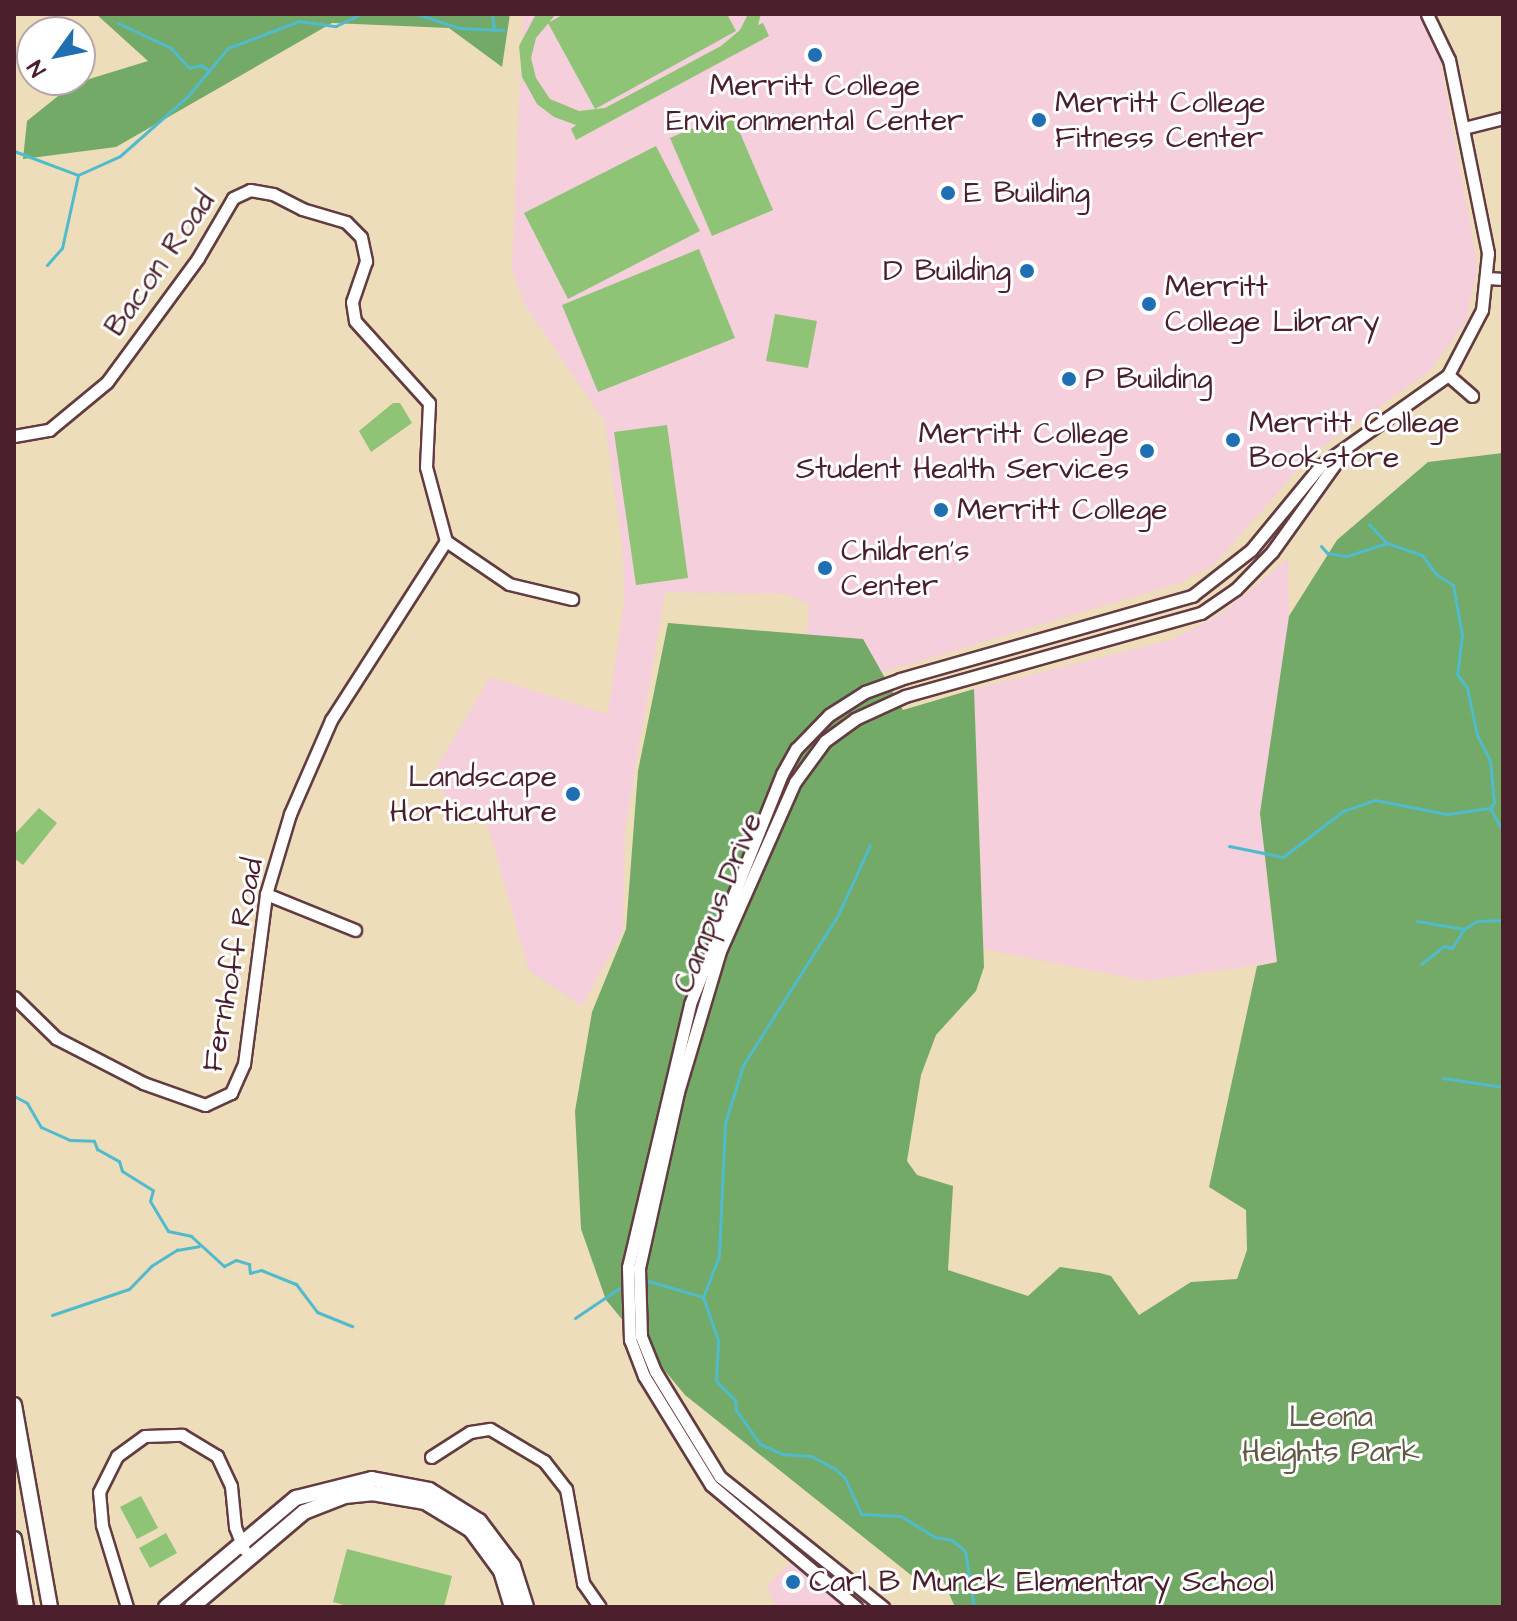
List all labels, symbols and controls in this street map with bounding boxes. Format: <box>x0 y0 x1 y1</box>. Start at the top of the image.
north arrow <box>16 16 96 96</box>
marker: Merritt College Environmental Center <box>806 46 824 64</box>
text: N <box>20 54 54 82</box>
place label: Merritt College Environmental Center <box>666 68 964 138</box>
place label: Merritt College Fitness Center <box>1055 85 1265 156</box>
marker: Merritt College Fitness Center <box>1030 111 1048 129</box>
place label: E Building <box>964 175 1090 211</box>
marker: E Building <box>939 184 957 202</box>
street label: Bacon Road <box>97 185 223 343</box>
place label: D Building <box>883 253 1011 289</box>
marker: D Building <box>1018 262 1036 280</box>
place label: Merritt College Library <box>1165 269 1379 340</box>
marker: Merritt College Library <box>1140 295 1158 313</box>
place label: P Building <box>1085 361 1212 397</box>
marker: P Building <box>1060 370 1078 388</box>
place label: Merritt College Bookstore <box>1249 405 1459 476</box>
place label: Merritt College Student Health Services <box>796 416 1129 486</box>
marker: Merritt College Bookstore <box>1224 431 1242 449</box>
marker: Merritt College Student Health Services <box>1136 440 1158 462</box>
place label: Merritt College <box>957 492 1167 528</box>
marker: Merritt College <box>932 501 950 519</box>
place label: Children's Center <box>841 533 969 604</box>
marker: Children's Center <box>816 559 834 577</box>
place label: Landscape Horticulture <box>390 759 557 830</box>
marker: Landscape Horticulture <box>564 785 582 803</box>
street label: Campus Drive <box>665 808 771 998</box>
street label: Fernhoff Road <box>195 855 271 1075</box>
park label: Leona Heights Park <box>1242 1399 1420 1470</box>
place label: Carl B Munck Elementary School <box>809 1564 1274 1600</box>
marker: Carl B Munck Elementary School <box>784 1573 802 1591</box>

